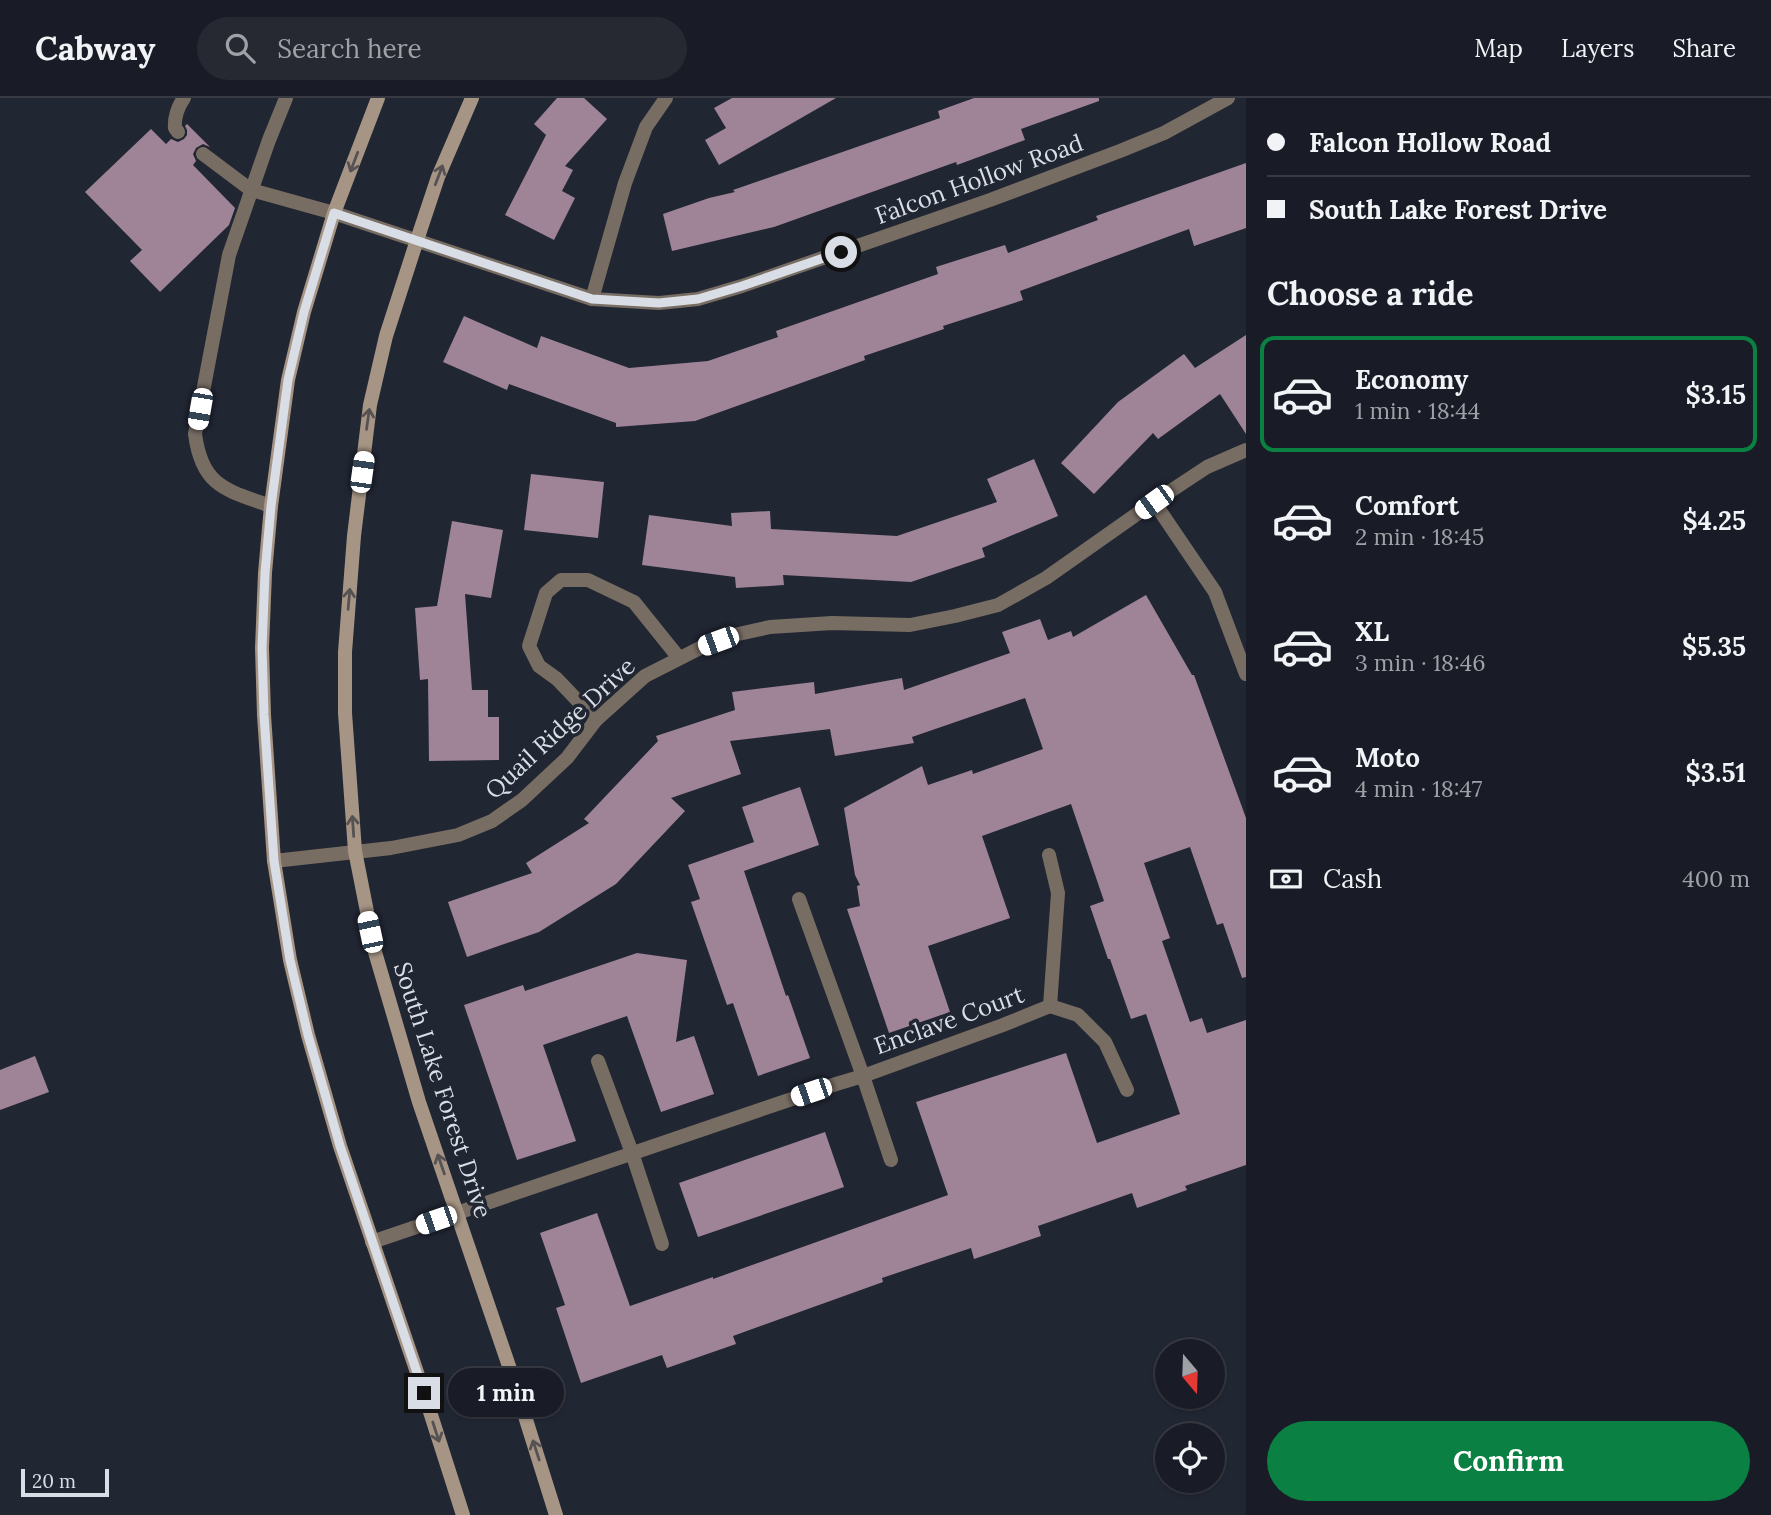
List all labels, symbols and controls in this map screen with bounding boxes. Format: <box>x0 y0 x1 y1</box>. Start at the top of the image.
search box <box>197 17 687 80</box>
text: Cabway <box>35 27 155 69</box>
icon: search <box>221 29 259 67</box>
text: Search here <box>277 32 422 65</box>
text: Map <box>1474 33 1523 64</box>
text: Layers <box>1561 33 1634 64</box>
text: Share <box>1672 33 1736 64</box>
text: Falcon Hollow Road <box>1309 126 1551 159</box>
street label: Falcon Hollow Road <box>871 127 1087 231</box>
one-way arrow <box>347 150 359 172</box>
one-way arrow <box>434 165 447 187</box>
text: South Lake Forest Drive <box>1309 193 1607 226</box>
route start <box>825 236 857 268</box>
text: Choose a ride <box>1267 273 1474 314</box>
icon: car <box>1271 363 1334 426</box>
text: Economy <box>1355 363 1468 396</box>
text: $3.15 <box>1685 378 1746 411</box>
car <box>187 386 214 432</box>
text: 1 min · 18:44 <box>1355 396 1480 425</box>
one-way arrow <box>362 408 375 431</box>
car <box>349 450 376 494</box>
car <box>1131 481 1178 523</box>
icon: car <box>1271 489 1334 552</box>
text: Comfort <box>1355 489 1459 522</box>
text: $4.25 <box>1683 504 1746 537</box>
text: 2 min · 18:45 <box>1355 522 1484 551</box>
one-way arrow <box>343 589 356 611</box>
icon: car <box>1271 615 1334 678</box>
text: XL <box>1355 615 1389 648</box>
car <box>695 624 742 658</box>
text: $5.35 <box>1682 630 1746 663</box>
text: 3 min · 18:46 <box>1355 648 1486 677</box>
street label: Quail Ridge Drive <box>478 650 642 806</box>
icon: car <box>1271 741 1334 804</box>
text: Moto <box>1355 741 1420 774</box>
text: $3.51 <box>1685 756 1746 789</box>
text: 4 min · 18:47 <box>1355 774 1482 803</box>
one-way arrow <box>346 816 359 838</box>
icon: cash <box>1267 860 1305 898</box>
text: Cash <box>1323 862 1382 895</box>
text: 400 m <box>1682 864 1750 893</box>
car <box>356 909 385 955</box>
street label: South Lake Forest Drive <box>387 958 499 1222</box>
street label: Enclave Court <box>870 978 1029 1061</box>
car <box>788 1075 835 1109</box>
one-way arrow <box>434 1154 446 1176</box>
car <box>413 1203 460 1237</box>
north arrow <box>1155 1339 1225 1409</box>
map controls <box>1155 1339 1225 1493</box>
callout: 1 min <box>448 1368 564 1418</box>
route end <box>408 1377 440 1409</box>
text: 1 min <box>477 1378 535 1407</box>
one-way arrow <box>431 1420 444 1442</box>
button: Confirm <box>1267 1421 1750 1501</box>
button: locate <box>1155 1423 1225 1493</box>
one-way arrow <box>528 1439 541 1461</box>
scale bar <box>21 1466 108 1498</box>
text: 20 m <box>32 1469 76 1493</box>

